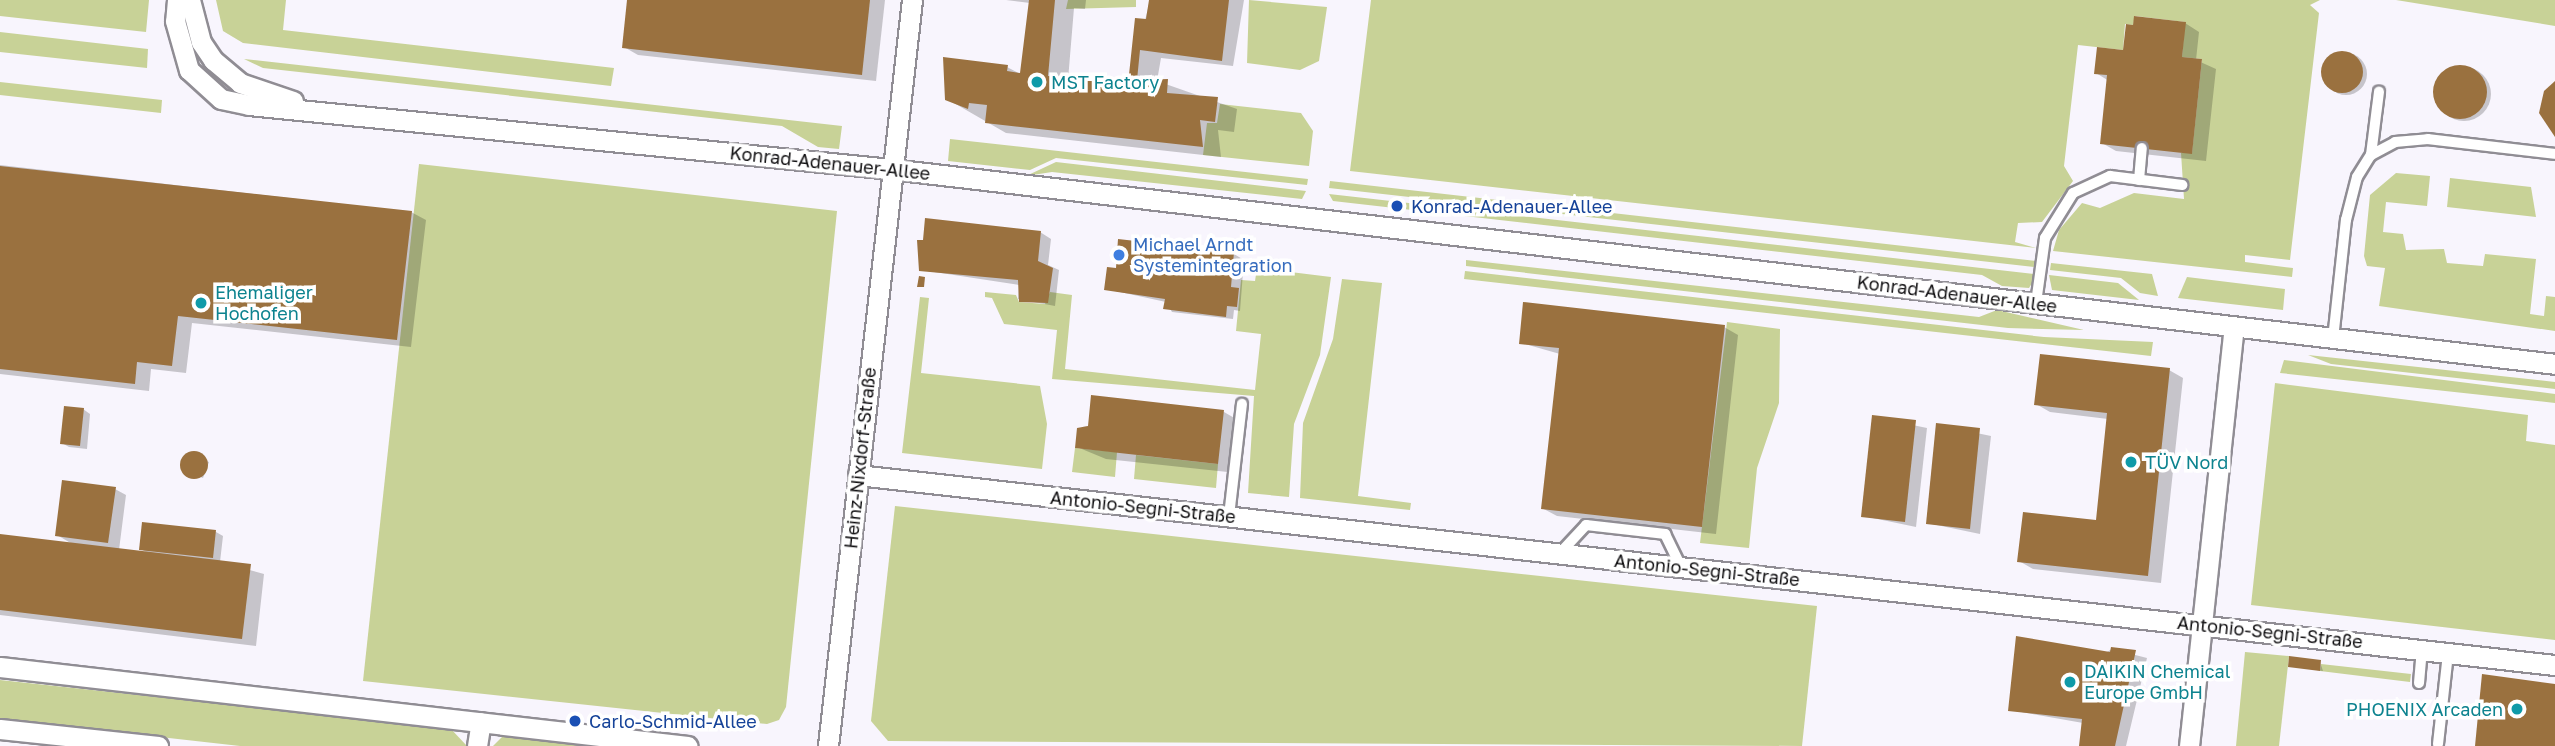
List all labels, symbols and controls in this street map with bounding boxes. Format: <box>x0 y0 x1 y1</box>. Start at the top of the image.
place label: MST Factory <box>1051 71 1159 93</box>
marker: MST Factory <box>1029 74 1045 90</box>
street label: Konrad-Adenauer-Allee <box>729 142 931 184</box>
place label: Konrad-Adenauer-Allee <box>1411 195 1613 217</box>
marker: Konrad-Adenauer-Allee <box>1389 198 1405 214</box>
place label: Michael Arndt Systemintegration <box>1133 234 1293 276</box>
marker: Michael Arndt Systemintegration <box>1111 247 1127 263</box>
street label: Konrad-Adenauer-Allee <box>1856 271 2058 317</box>
place label: Ehemaliger Hochofen <box>215 282 313 324</box>
marker: Ehemaliger Hochofen <box>193 295 209 311</box>
street label: Heinz-Nixdorf-Straße <box>840 366 880 550</box>
place label: TÜV Nord <box>2145 451 2228 473</box>
marker: TÜV Nord <box>2123 454 2139 470</box>
street label: Antonio-Segni-Straße <box>1049 487 1237 527</box>
street label: Antonio-Segni-Straße <box>1613 550 1801 590</box>
street label: Antonio-Segni-Straße <box>2176 612 2364 652</box>
place label: DAIKIN Chemical Europe GmbH <box>2084 661 2230 704</box>
marker: DAIKIN Chemical Europe GmbH <box>2062 674 2078 690</box>
place label: PHOENIX Arcaden <box>2346 698 2503 720</box>
marker: PHOENIX Arcaden <box>2509 701 2525 717</box>
place label: Carlo-Schmid-Allee <box>589 710 757 732</box>
marker: Carlo-Schmid-Allee <box>567 713 583 729</box>

